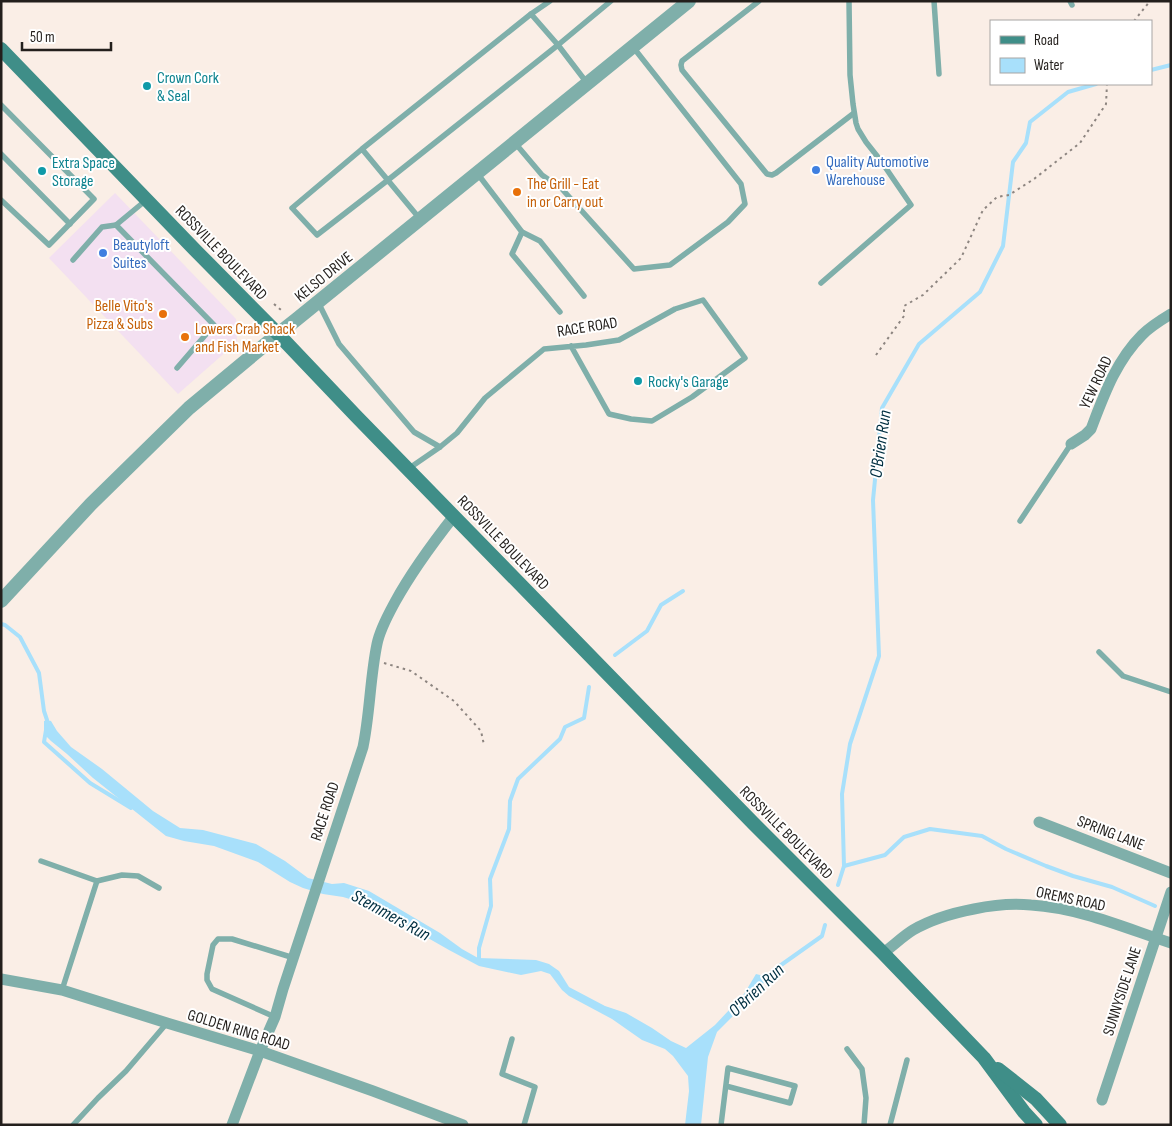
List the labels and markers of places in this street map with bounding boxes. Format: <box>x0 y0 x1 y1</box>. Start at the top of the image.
place label: Crown Cork & Seal <box>157 69 219 106</box>
marker: Crown Cork & Seal <box>141 80 153 92</box>
place label: Quality Automotive Warehouse <box>826 153 929 190</box>
place label: Extra Space Storage <box>52 154 115 191</box>
marker: Quality Automotive Warehouse <box>810 164 822 176</box>
marker: Extra Space Storage <box>36 165 48 177</box>
place label: The Grill - Eat in or Carry out <box>527 175 603 212</box>
marker: The Grill - Eat in or Carry out <box>511 186 523 198</box>
place label: Beautyloft Suites <box>113 236 170 273</box>
marker: Beautyloft Suites <box>97 247 109 259</box>
place label: Belle Vito's Pizza & Subs <box>87 297 153 334</box>
marker: Belle Vito's Pizza & Subs <box>157 308 169 320</box>
place label: Lowers Crab Shack and Fish Market <box>195 320 295 357</box>
marker: Lowers Crab Shack and Fish Market <box>179 331 191 343</box>
place label: Rocky's Garage <box>648 373 729 392</box>
marker: Rocky's Garage <box>632 375 644 387</box>

